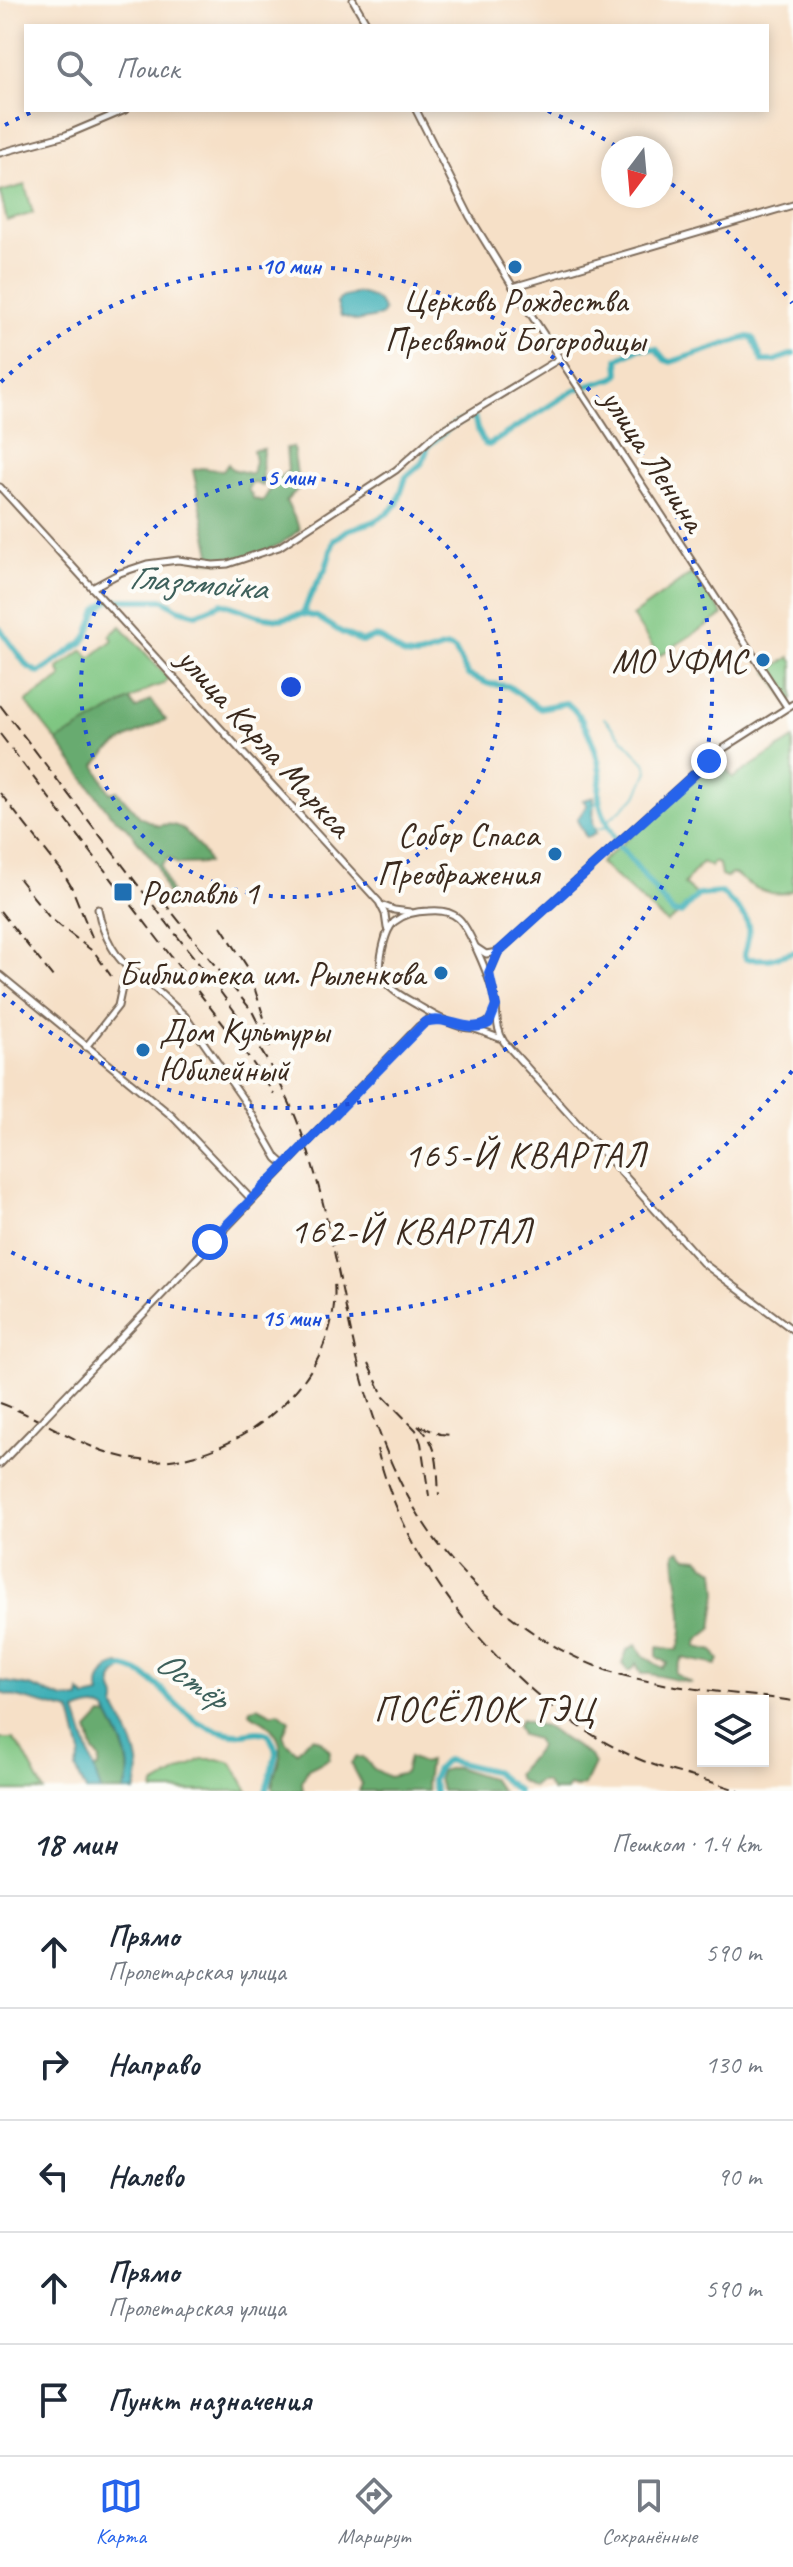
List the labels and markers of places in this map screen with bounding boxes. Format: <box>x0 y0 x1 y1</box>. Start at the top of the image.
marker: Церковь Рождества Пресвятой Богородицы <box>506 258 524 276</box>
place label: Церковь Рождества Пресвятой Богородицы <box>385 279 648 361</box>
place label: МО УФМС <box>612 639 750 682</box>
marker: МО УФМС <box>754 651 772 669</box>
centre of rings <box>277 673 305 701</box>
place label: Собор Спаса Преображения <box>377 813 541 895</box>
marker: Собор Спаса Преображения <box>546 845 564 863</box>
place label: Рославль 1 <box>141 871 261 914</box>
marker: Рославль 1 <box>112 881 134 903</box>
place label: Библиотека им. Рыленкова <box>119 952 428 995</box>
marker: Библиотека им. Рыленкова <box>432 964 450 982</box>
place label: Дом Культуры Юбилейный <box>159 1009 332 1091</box>
marker: Дом Культуры Юбилейный <box>134 1041 152 1059</box>

